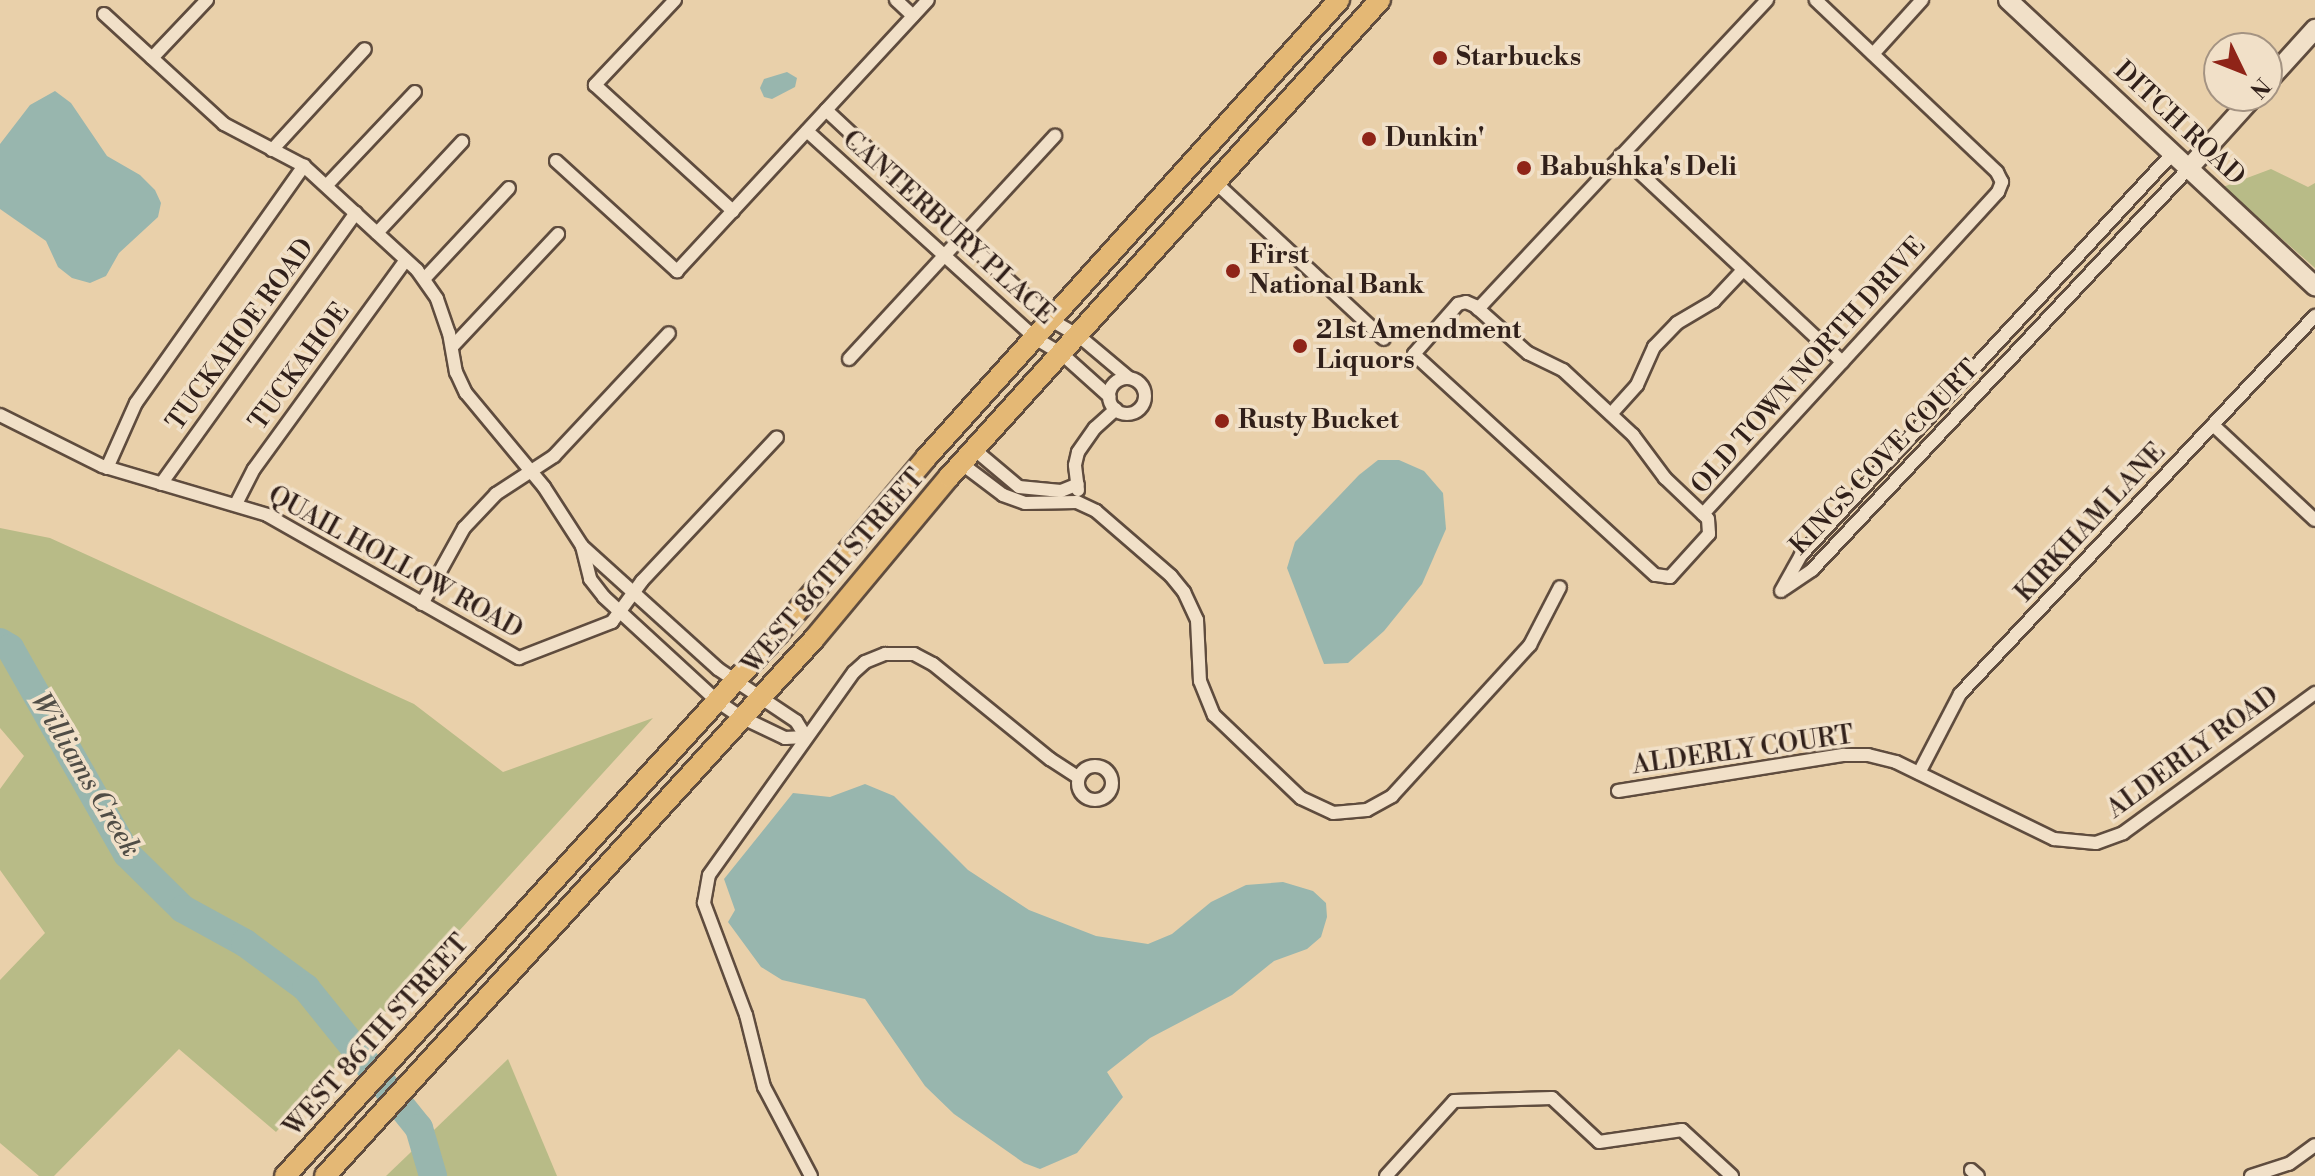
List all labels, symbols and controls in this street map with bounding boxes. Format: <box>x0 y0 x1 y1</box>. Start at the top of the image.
north arrow <box>2203 32 2283 112</box>
place label: Starbucks <box>1456 42 1581 74</box>
marker: Starbucks <box>1431 49 1449 67</box>
street label: DITCH ROAD <box>2107 56 2251 192</box>
text: N <box>2244 72 2275 103</box>
place label: Dunkin' <box>1385 123 1484 155</box>
street label: CANTERBURY PLACE <box>835 124 1061 332</box>
marker: Dunkin' <box>1360 130 1378 148</box>
place label: Babushka's Deli <box>1540 152 1737 184</box>
marker: Babushka's Deli <box>1515 159 1533 177</box>
street label: OLD TOWN NORTH DRIVE <box>1685 231 1933 501</box>
street label: TUCKAHOE ROAD <box>161 233 321 437</box>
place label: First National Bank <box>1249 240 1424 302</box>
marker: First National Bank <box>1224 262 1242 280</box>
street label: TUCKAHOE <box>243 297 357 437</box>
place label: 21st Amendment Liquors <box>1316 315 1521 376</box>
marker: 21st Amendment Liquors <box>1291 337 1309 355</box>
street label: KINGS COVE COURT <box>1784 354 1986 562</box>
place label: Rusty Bucket <box>1238 405 1399 437</box>
marker: Rusty Bucket <box>1213 412 1231 430</box>
street label: KIRKHAM LANE <box>2009 437 2173 609</box>
street label: WEST 86TH STREET <box>737 463 931 681</box>
street label: QUAIL HOLLOW ROAD <box>262 480 528 646</box>
street label: ALDERLY ROAD <box>2101 680 2285 826</box>
water label: Williams Creek <box>23 687 147 863</box>
street label: ALDERLY COURT <box>1630 720 1856 782</box>
street label: WEST 86TH STREET <box>278 929 476 1143</box>

